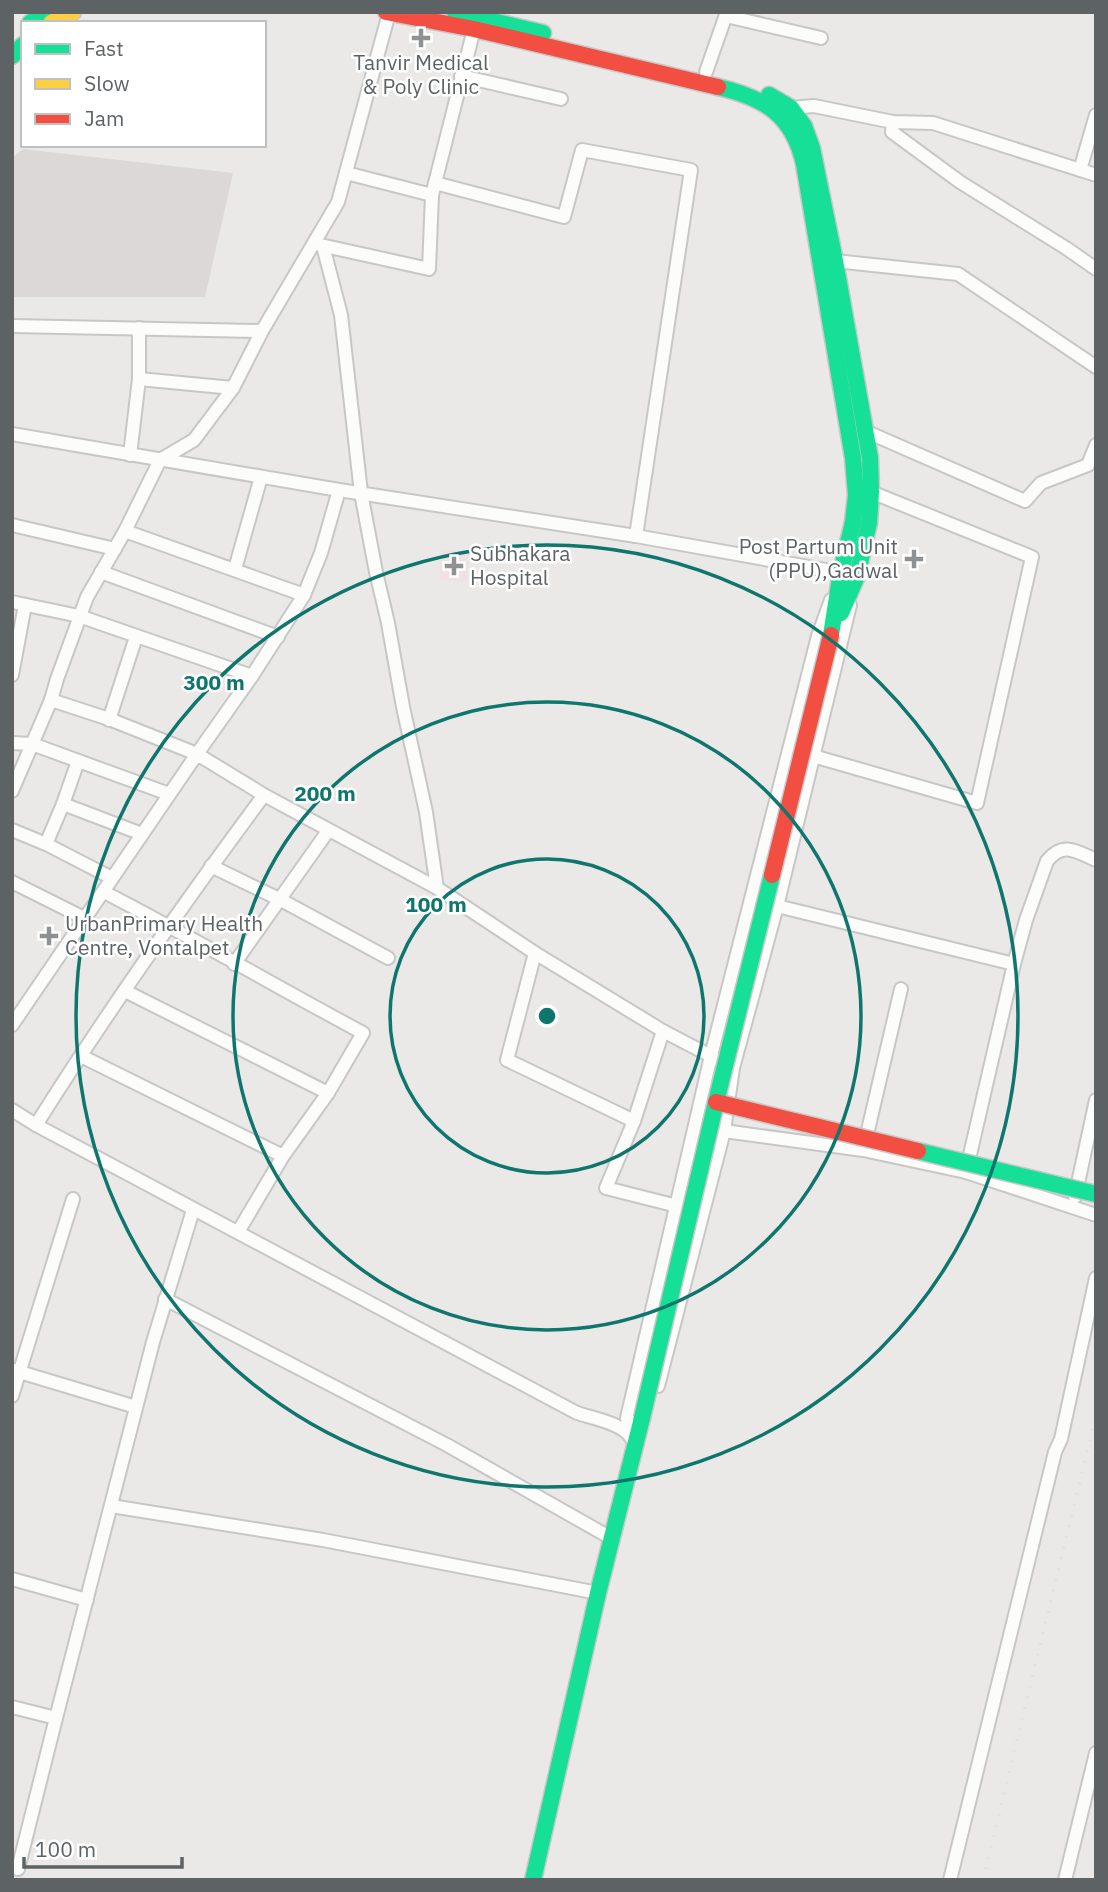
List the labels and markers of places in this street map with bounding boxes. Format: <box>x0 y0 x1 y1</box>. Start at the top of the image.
marker: Tanvir Medical & Poly Clinic <box>411 28 431 48</box>
place label: Tanvir Medical & Poly Clinic <box>353 48 489 100</box>
place label: Post Partum Unit (PPU),Gadwal <box>739 532 898 584</box>
place label: Subhakara Hospital <box>470 539 570 591</box>
marker: Post Partum Unit (PPU),Gadwal <box>904 549 924 569</box>
marker: Subhakara Hospital <box>444 556 464 576</box>
place label: UrbanPrimary Health Centre, Vontalpet <box>65 909 263 961</box>
marker: UrbanPrimary Health Centre, Vontalpet <box>39 926 59 946</box>
centre of rings <box>535 1004 559 1028</box>

